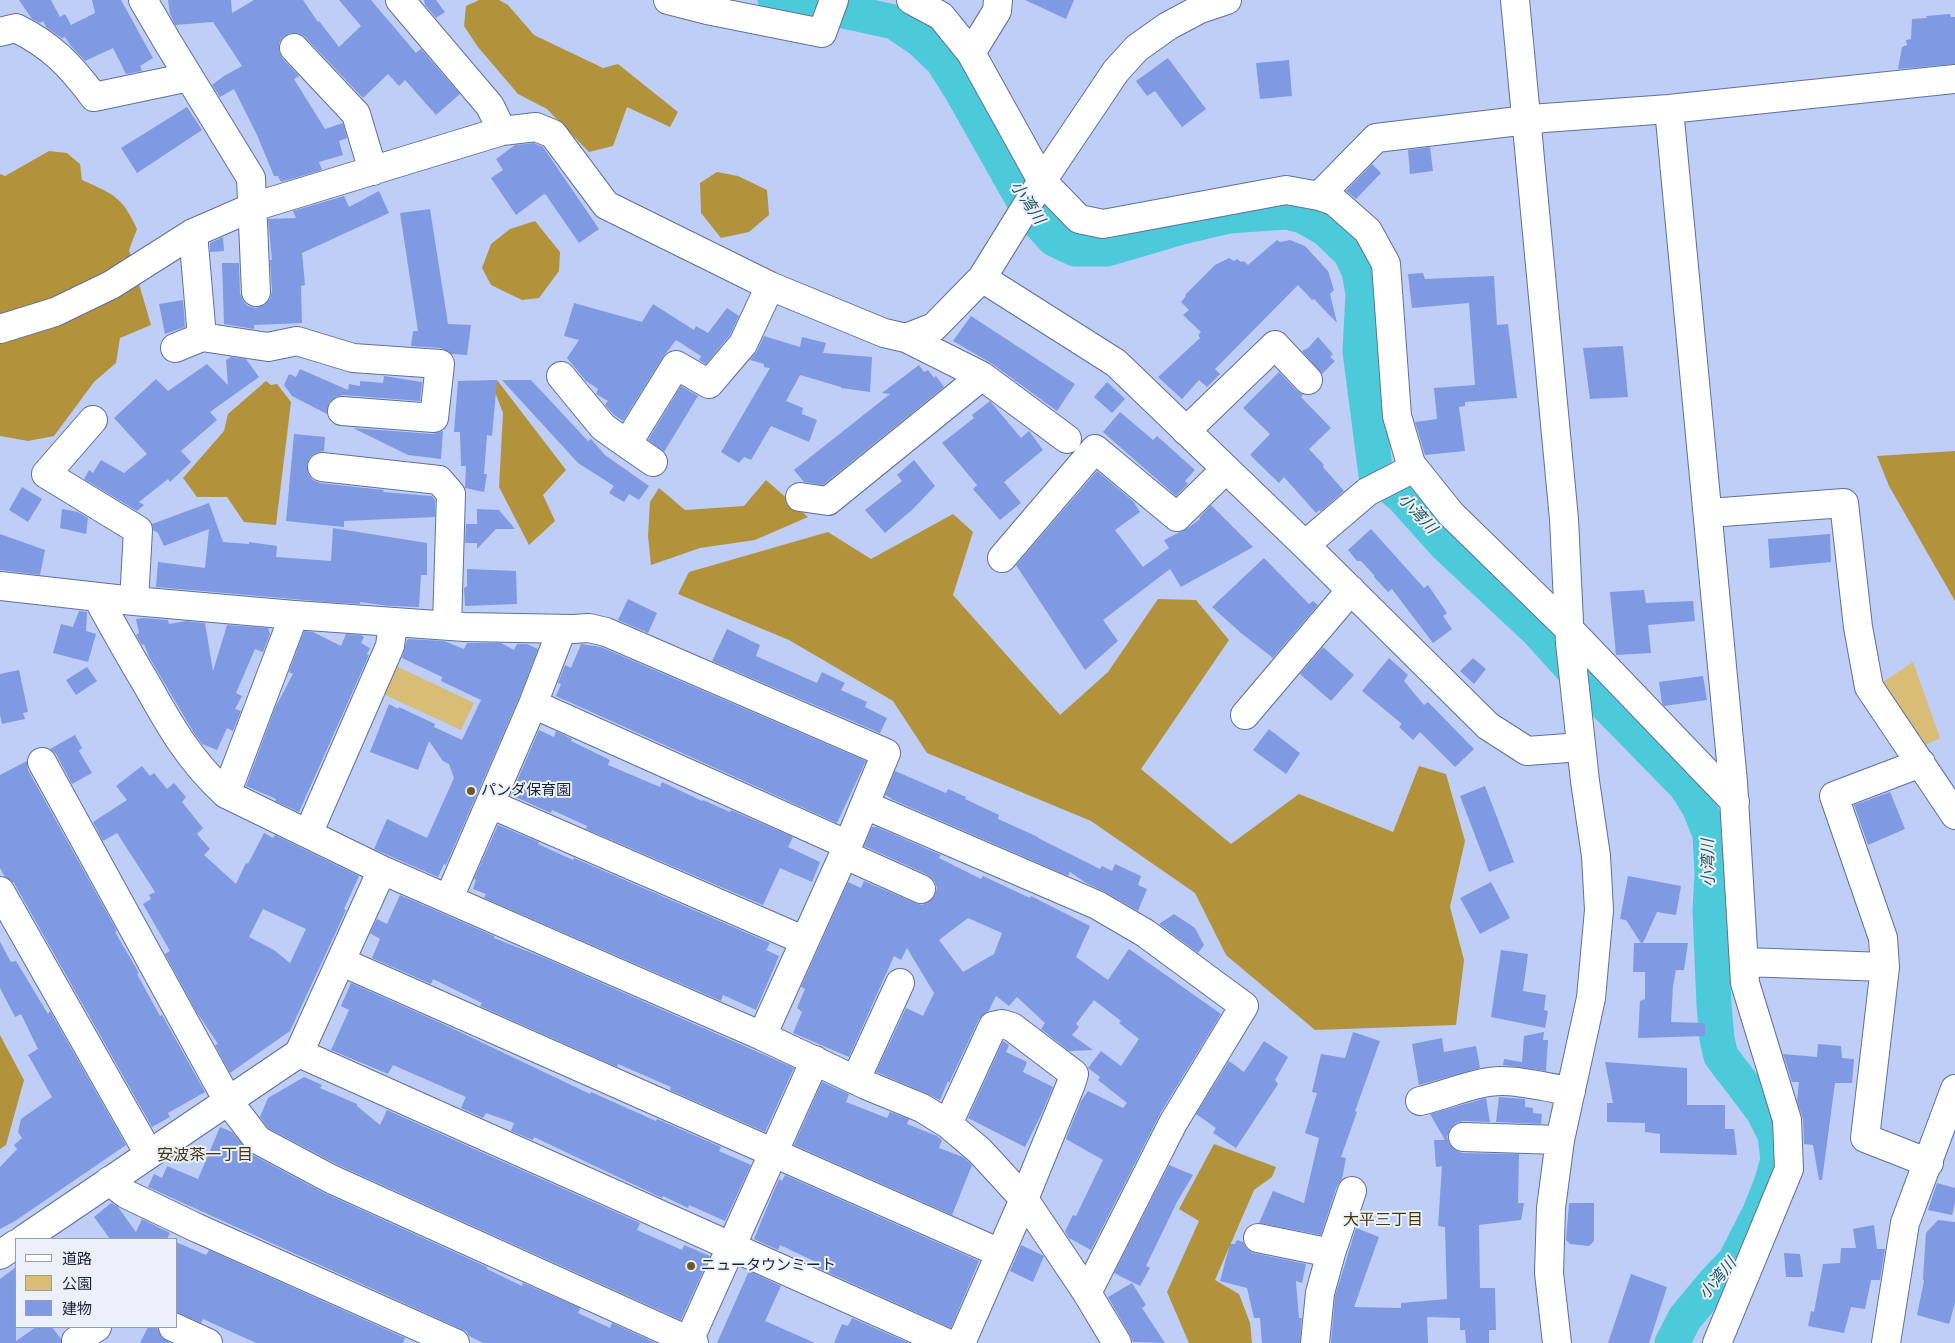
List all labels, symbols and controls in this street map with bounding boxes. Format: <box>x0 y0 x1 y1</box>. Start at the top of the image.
water label: 小湾川 <box>1006 178 1048 228</box>
water label: 小湾川 <box>1394 490 1440 538</box>
place label: パンダ保育園 <box>481 782 571 800</box>
marker: パンダ保育園 <box>465 785 477 797</box>
water label: 小湾川 <box>1699 839 1719 887</box>
district label: 安波茶一丁目 <box>157 1146 253 1166</box>
district label: 大平三丁目 <box>1343 1211 1423 1231</box>
legend <box>15 1238 178 1328</box>
text: 道路 <box>62 1249 92 1268</box>
water label: 小湾川 <box>1695 1254 1741 1304</box>
place label: ニュータウンミート <box>701 1257 836 1275</box>
marker: ニュータウンミート <box>685 1260 697 1272</box>
text: 公園 <box>62 1274 92 1293</box>
text: 建物 <box>62 1299 92 1318</box>

